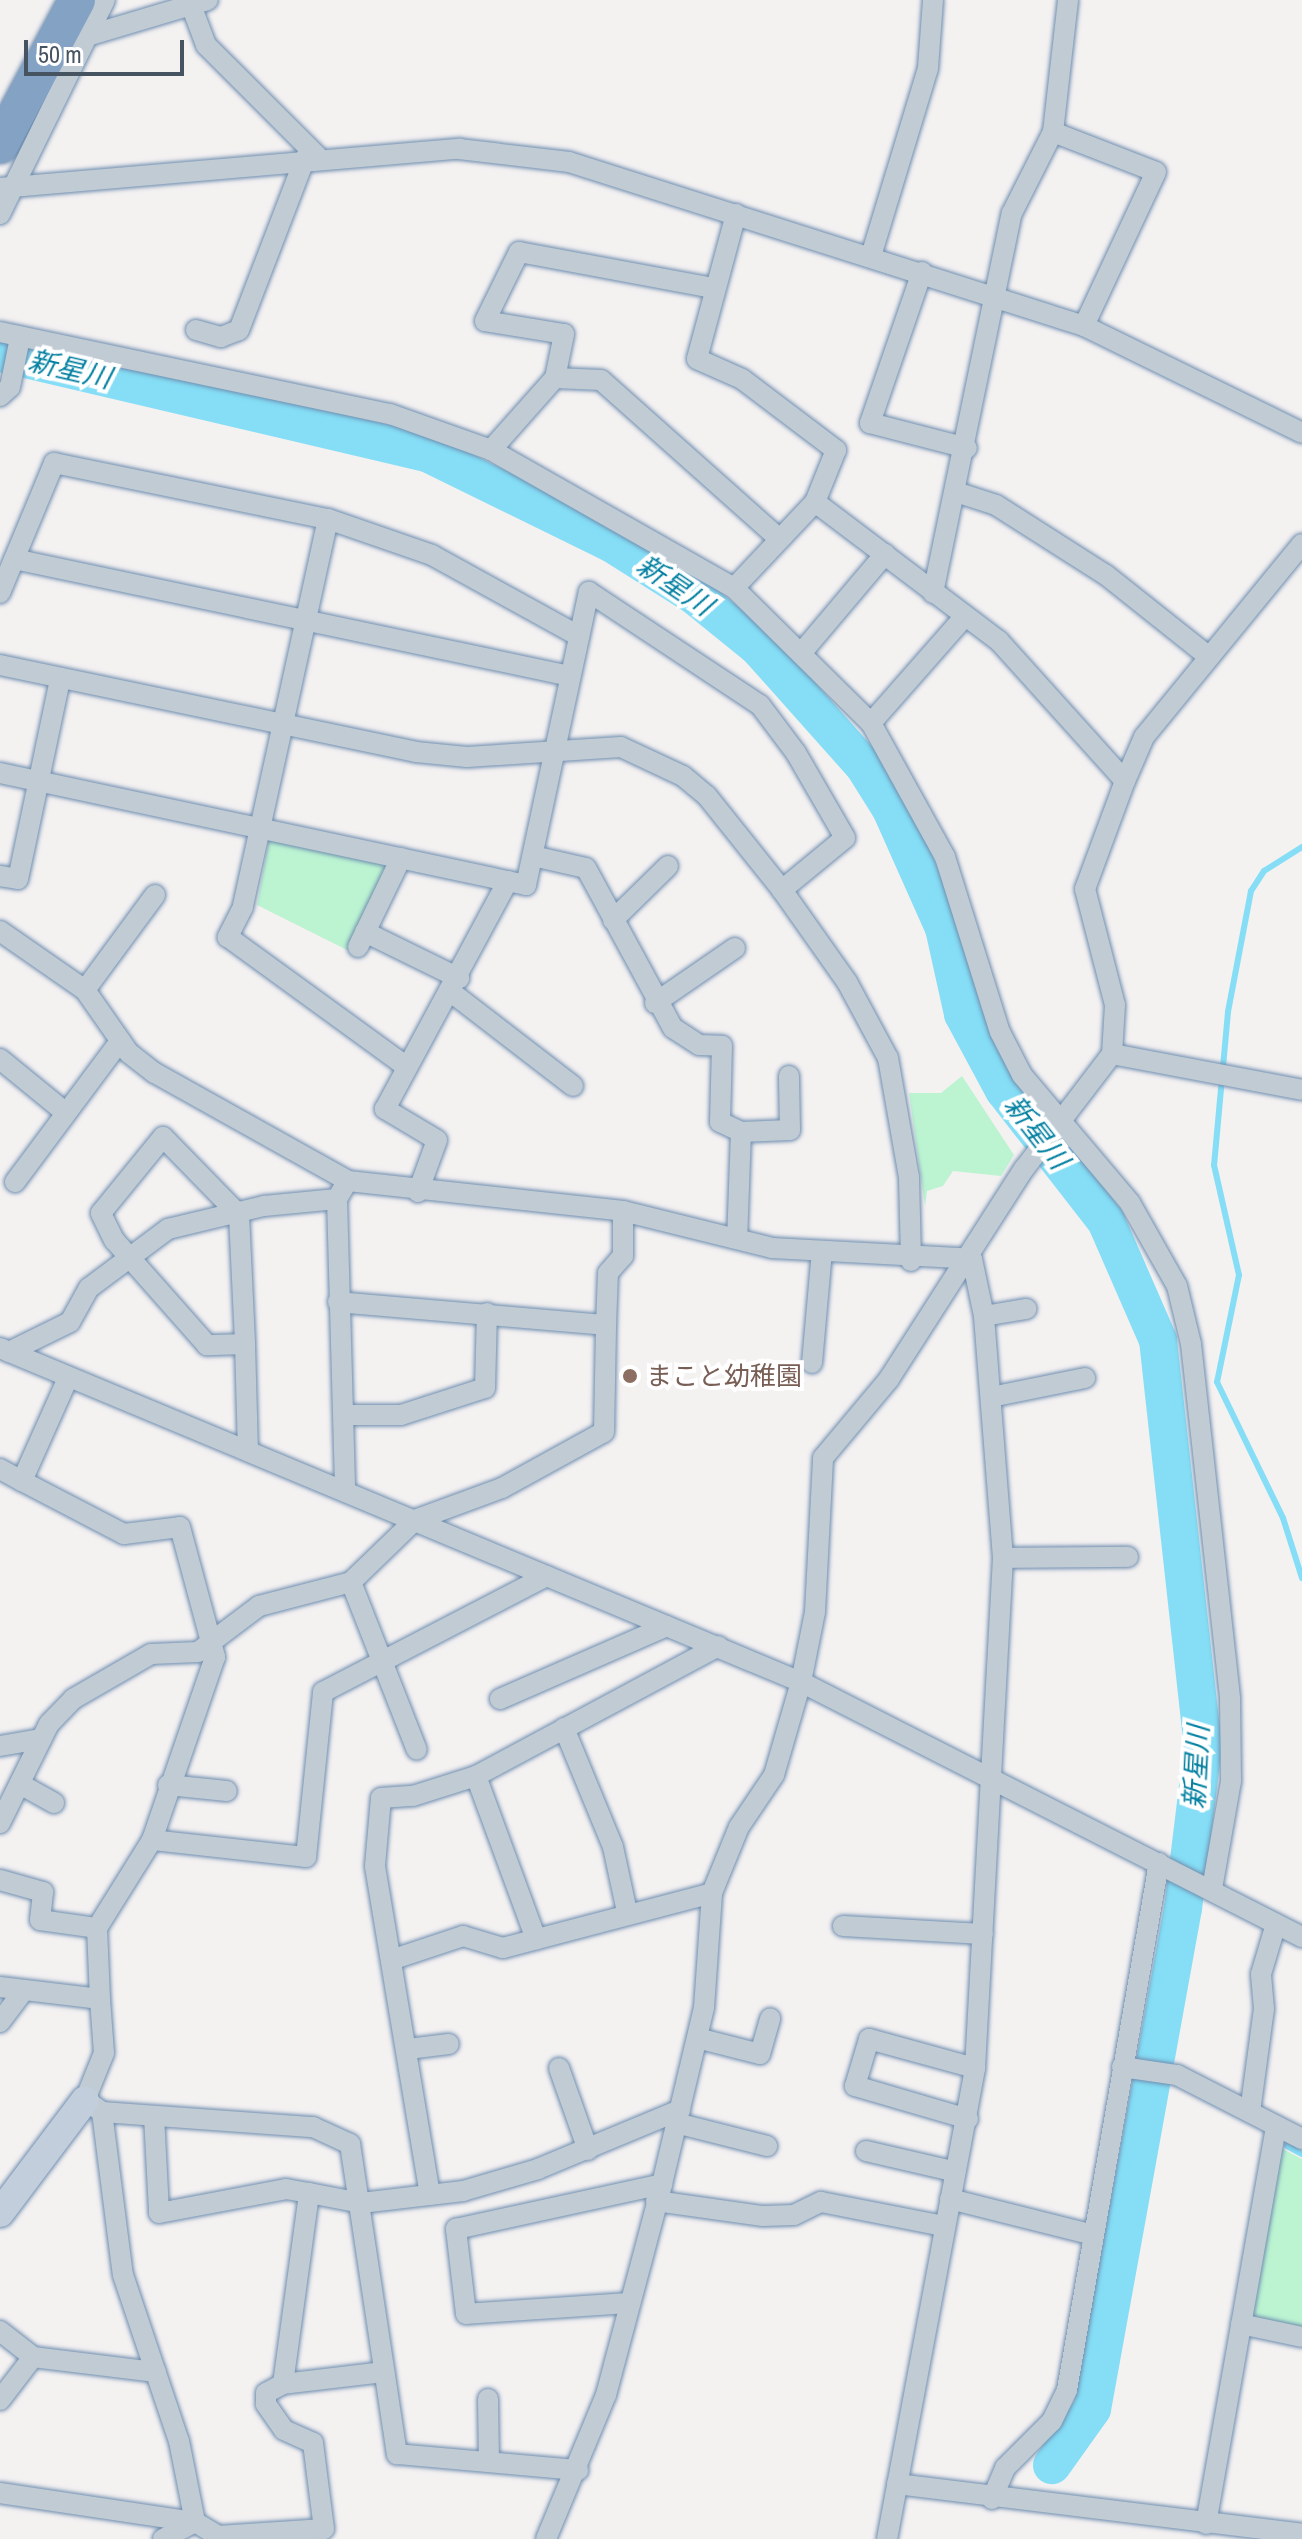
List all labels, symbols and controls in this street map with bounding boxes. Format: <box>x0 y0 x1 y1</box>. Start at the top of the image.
scale bar <box>28 24 188 74</box>
text: 50 m <box>38 38 82 70</box>
water label: 新星川 <box>25 343 115 395</box>
water label: 新星川 <box>631 548 719 622</box>
water label: 新星川 <box>998 1089 1076 1175</box>
place label: まこと幼稚園 <box>646 1360 802 1392</box>
marker: まこと幼稚園 <box>621 1367 639 1385</box>
water label: 新星川 <box>1177 1724 1215 1810</box>

